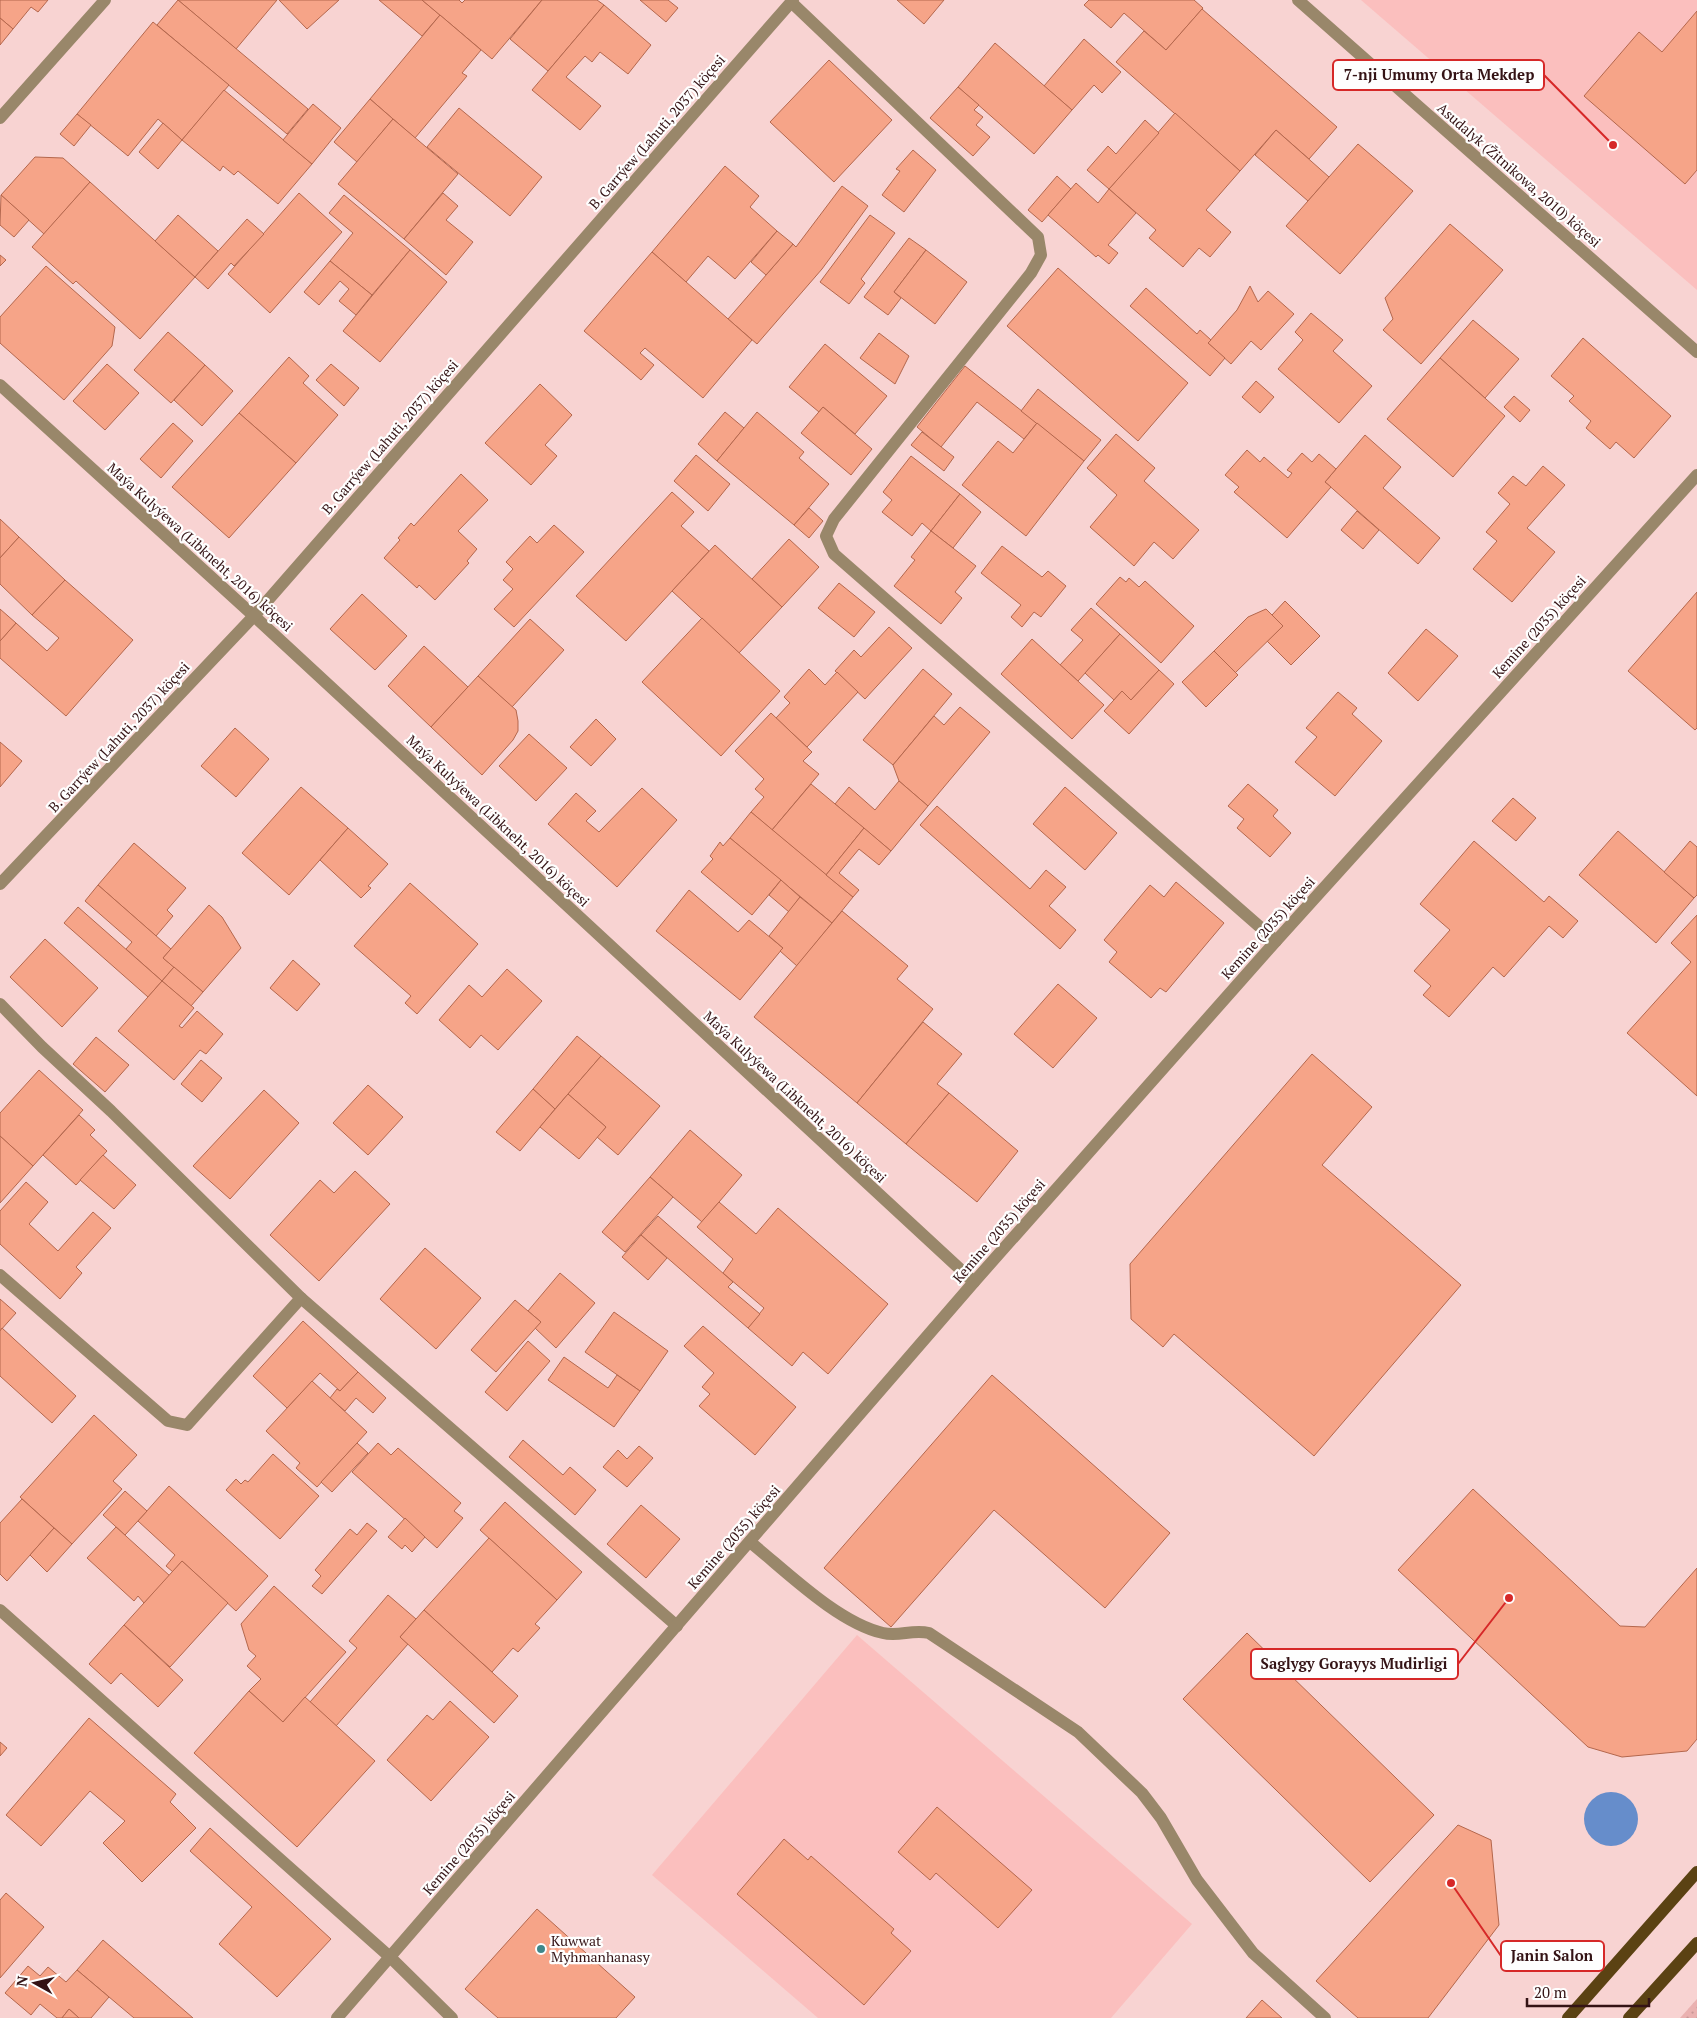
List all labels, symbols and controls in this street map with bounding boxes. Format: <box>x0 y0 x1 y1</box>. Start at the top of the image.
street label: B. Garrýew (Lahuti, 2037) köçesi <box>584 50 729 213</box>
callout: 7-nji Umumy Orta Mekdep <box>1333 60 1544 90</box>
text: 7-nji Umumy Orta Mekdep <box>1344 64 1534 84</box>
street label: Asudalyk (Žitnikowa, 2010) köçesi <box>1434 98 1605 251</box>
street label: B. Garrýew (Lahuti, 2037) köçesi <box>317 355 462 518</box>
street label: Maýa Kulyýewa (Libkneht, 2016) köçesi <box>103 458 297 635</box>
street label: Kemine (2035) köçesi <box>1488 571 1590 682</box>
street label: B. Garrýew (Lahuti, 2037) köçesi <box>44 657 193 816</box>
street label: Maýa Kulyýewa (Libkneht, 2016) köçesi <box>403 731 594 911</box>
street label: Kemine (2035) köçesi <box>1217 872 1319 983</box>
street label: Maýa Kulyýewa (Libkneht, 2016) köçesi <box>700 1007 891 1187</box>
street label: Kemine (2035) köçesi <box>948 1175 1049 1287</box>
street label: Kemine (2035) köçesi <box>683 1481 784 1593</box>
callout: Saglygy Gorayys Mudirligi <box>1251 1649 1458 1679</box>
text: Saglygy Gorayys Mudirligi <box>1261 1653 1447 1673</box>
street label: Kemine (2035) köçesi <box>418 1787 519 1899</box>
place label: Kuwwat Myhmanhanasy <box>551 1931 651 1966</box>
callout: Janin Salon <box>1501 1941 1604 1971</box>
marker: Kuwwat Myhmanhanasy <box>535 1943 547 1955</box>
text: Janin Salon <box>1511 1945 1594 1965</box>
north arrow <box>10 1958 60 2008</box>
text: N <box>11 1974 32 1988</box>
scale bar <box>1527 1976 1650 2008</box>
text: 20 m <box>1534 1982 1567 2002</box>

